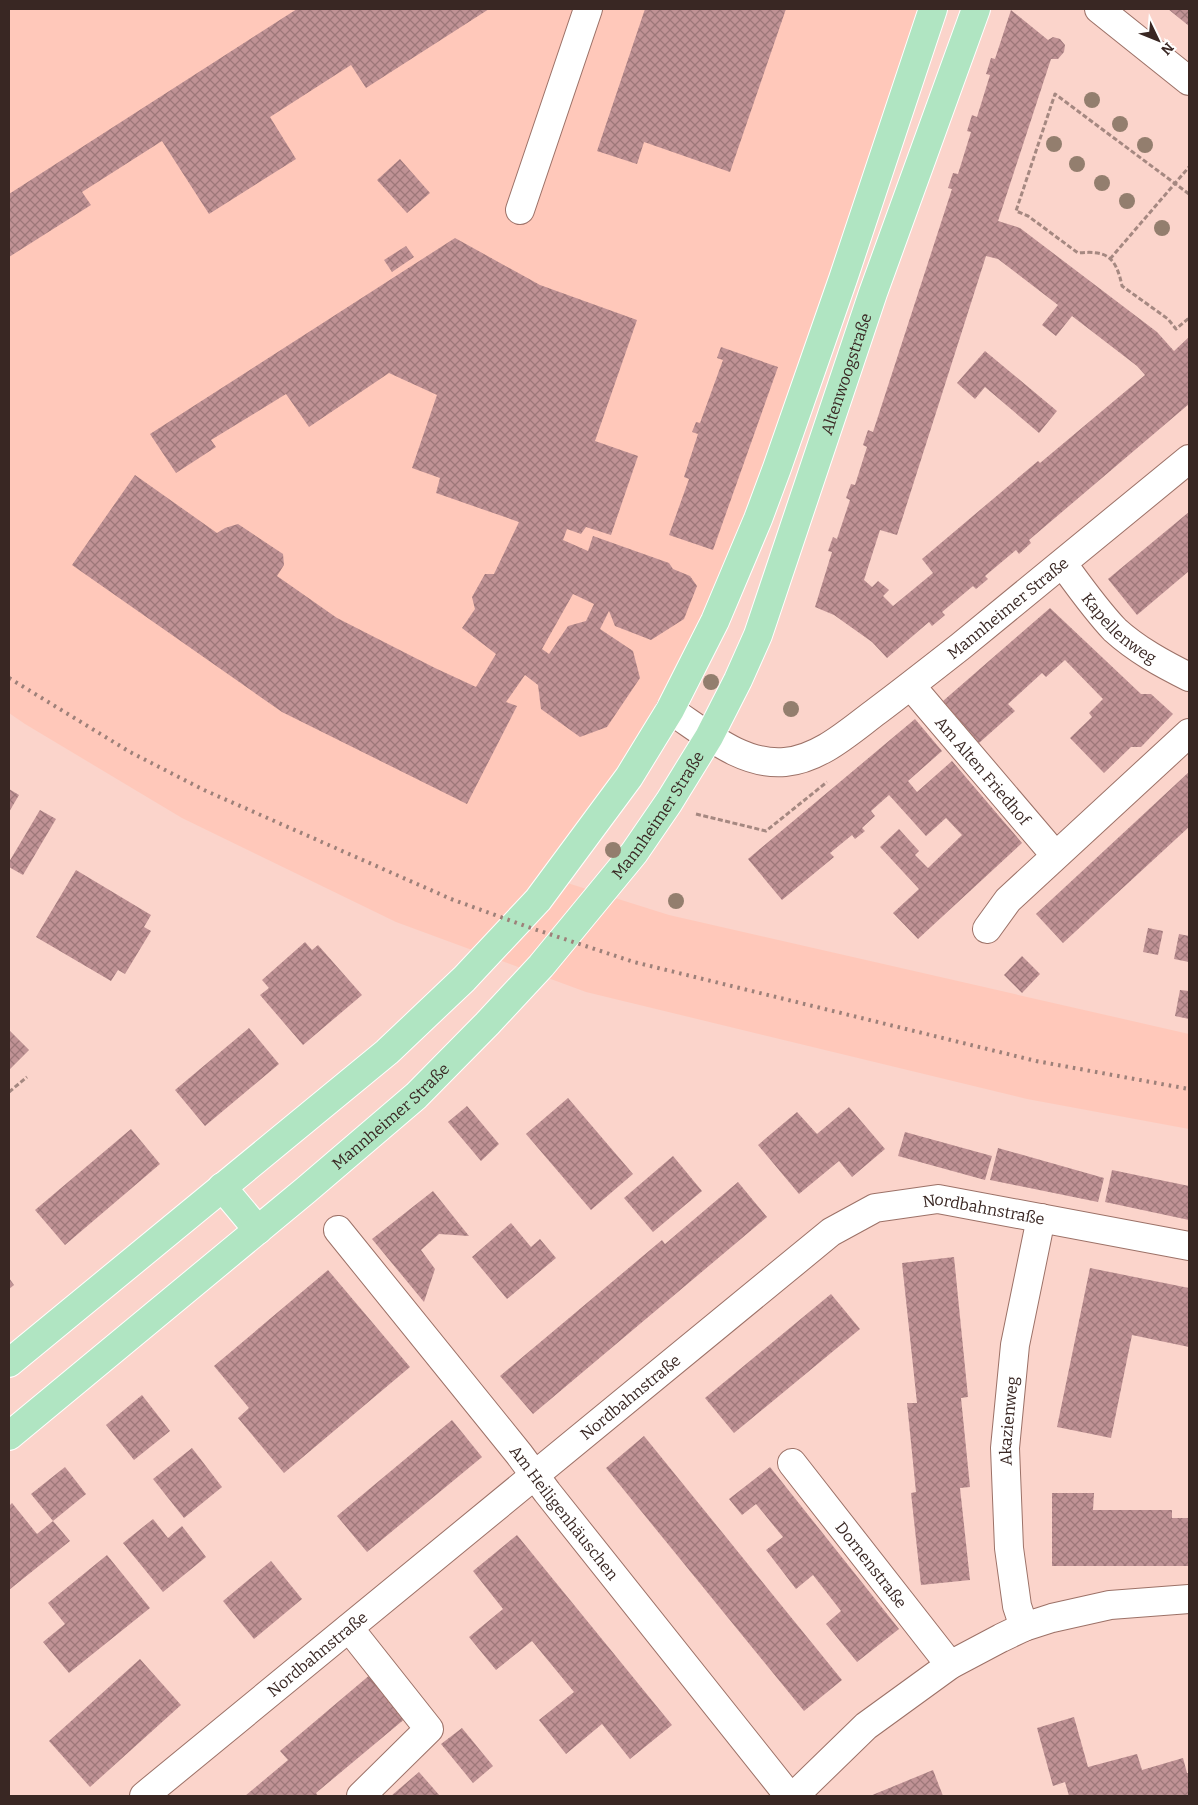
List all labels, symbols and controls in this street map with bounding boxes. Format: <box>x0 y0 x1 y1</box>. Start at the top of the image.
north arrow <box>1133 15 1183 65</box>
text: N <box>1157 39 1177 58</box>
street label: Altenwoogstraße <box>817 311 876 437</box>
street label: Mannheimer Straße <box>944 553 1072 663</box>
street label: Kapellenweg <box>1078 589 1160 668</box>
street label: Am Alten Friedhof <box>931 713 1035 830</box>
street label: Mannheimer Straße <box>608 748 708 883</box>
street label: Mannheimer Straße <box>328 1059 453 1173</box>
street label: Nordbahnstraße <box>921 1190 1046 1229</box>
street label: Nordbahnstraße <box>577 1351 684 1444</box>
street label: Akazienweg <box>996 1375 1022 1466</box>
street label: Am Heiligenhäuschen <box>506 1441 622 1584</box>
street label: Dornenstraße <box>831 1518 911 1612</box>
street label: Nordbahnstraße <box>264 1608 371 1701</box>

